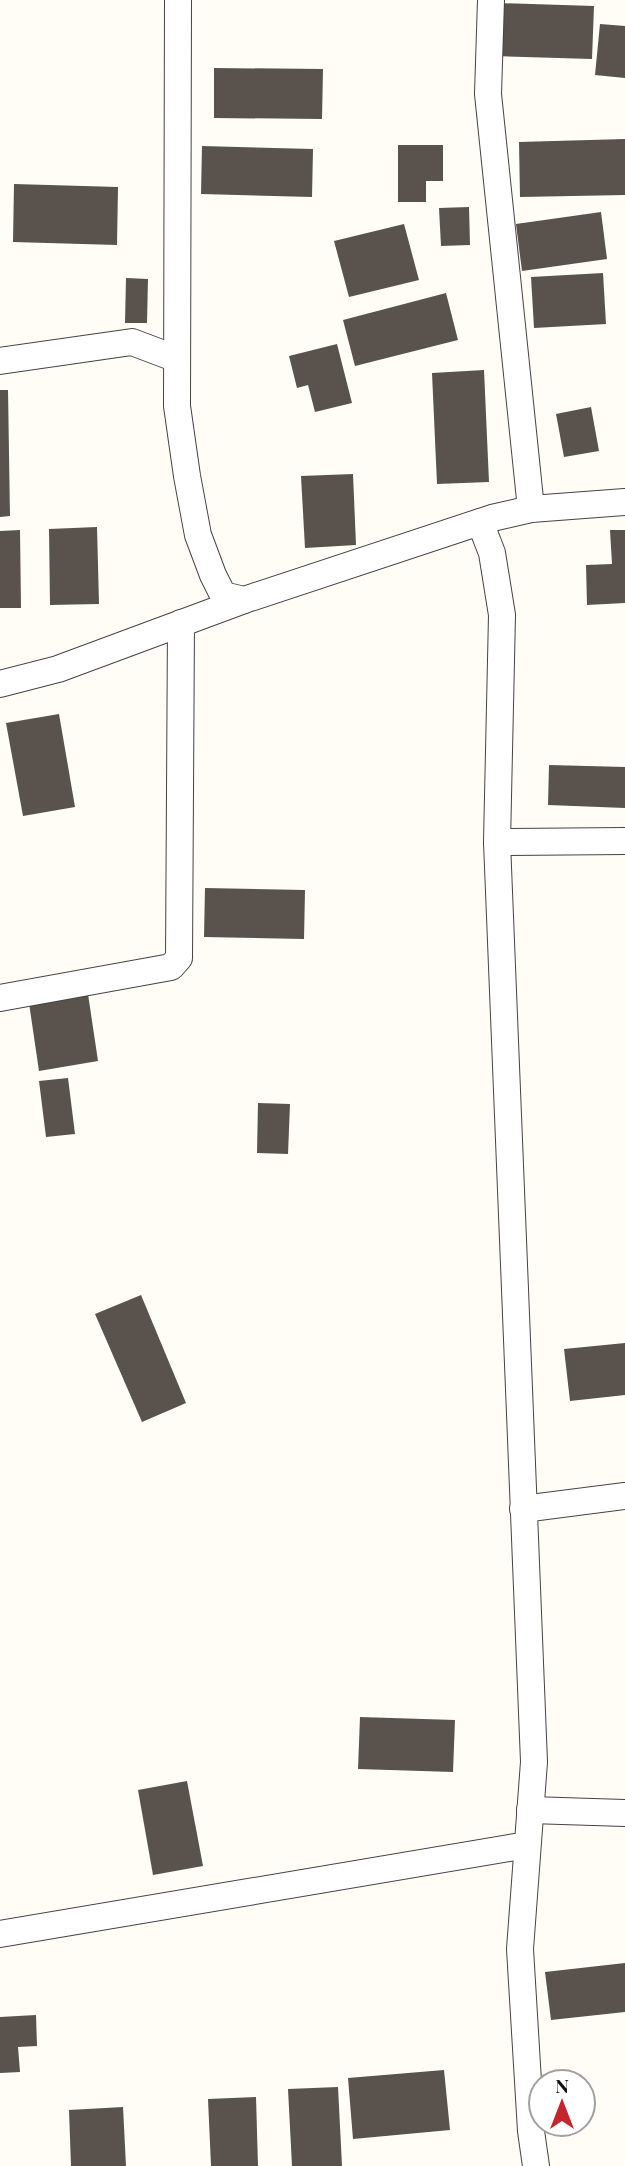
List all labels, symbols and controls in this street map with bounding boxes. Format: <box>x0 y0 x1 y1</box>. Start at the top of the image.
north arrow <box>527 2068 597 2138</box>
text: N <box>555 2072 569 2098</box>

